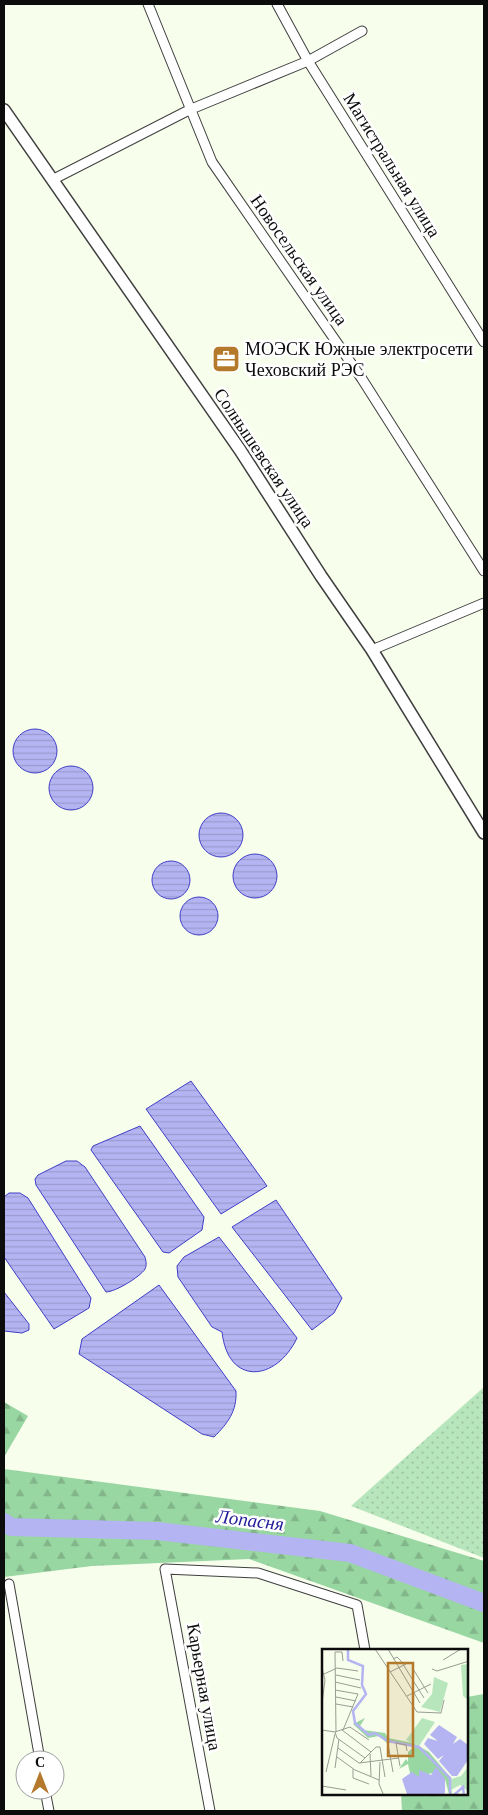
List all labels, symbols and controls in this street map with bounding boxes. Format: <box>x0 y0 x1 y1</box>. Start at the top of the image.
street label: Магистральная улица <box>339 89 445 241</box>
street label: Новосельская улица <box>246 191 352 329</box>
place label: МОЭСК Южные электросети Чеховский РЭС <box>245 339 473 380</box>
office icon: МОЭСК Южные электросети Чеховский РЭС <box>211 344 241 374</box>
street label: Солнышевская улица <box>210 385 318 531</box>
water label: Лопасня <box>214 1505 285 1535</box>
street label: Карьерная улица <box>183 1622 225 1752</box>
inset map <box>322 1649 468 1795</box>
north arrow <box>15 1750 65 1800</box>
text: С <box>35 1755 45 1770</box>

